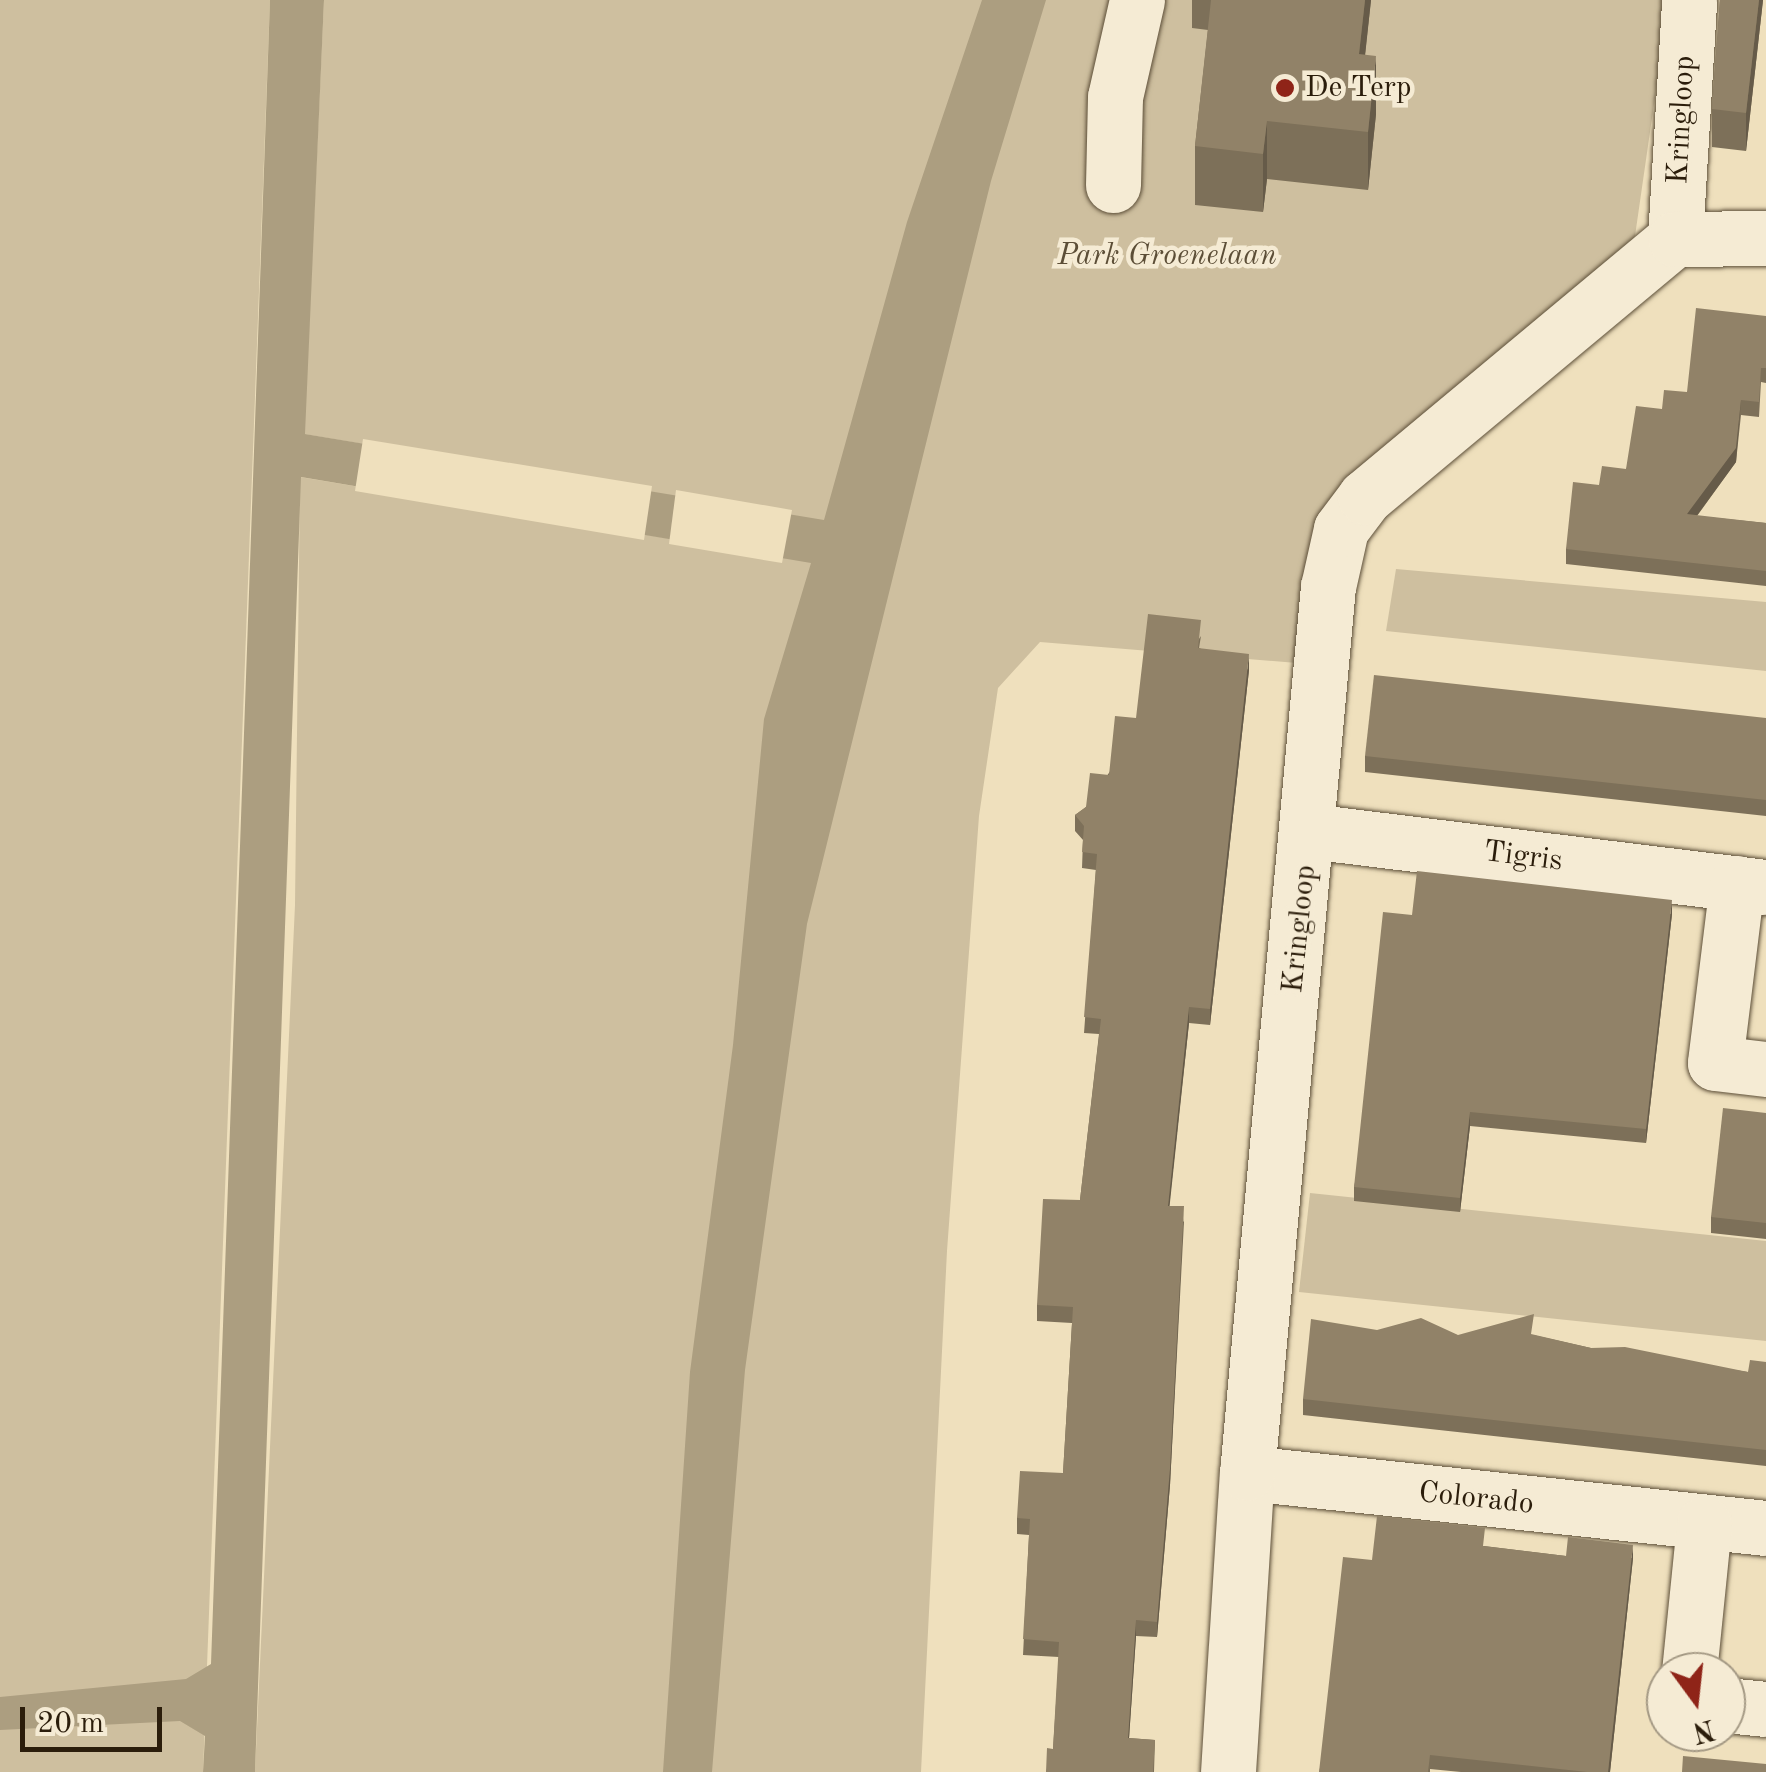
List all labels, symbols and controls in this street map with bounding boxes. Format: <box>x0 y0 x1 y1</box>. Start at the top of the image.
street label: Kringloop <box>1661 55 1703 185</box>
place label: De Terp <box>1305 70 1412 106</box>
marker: De Terp <box>1274 77 1296 99</box>
park label: Park Groenelaan <box>1057 238 1277 274</box>
street label: Tigris <box>1482 834 1564 880</box>
street label: Kringloop <box>1275 863 1325 995</box>
street label: Colorado <box>1417 1475 1535 1523</box>
north arrow <box>1646 1652 1746 1752</box>
scale bar <box>25 1687 168 1749</box>
text: 20 m <box>37 1709 104 1739</box>
text: N <box>1689 1713 1717 1745</box>

